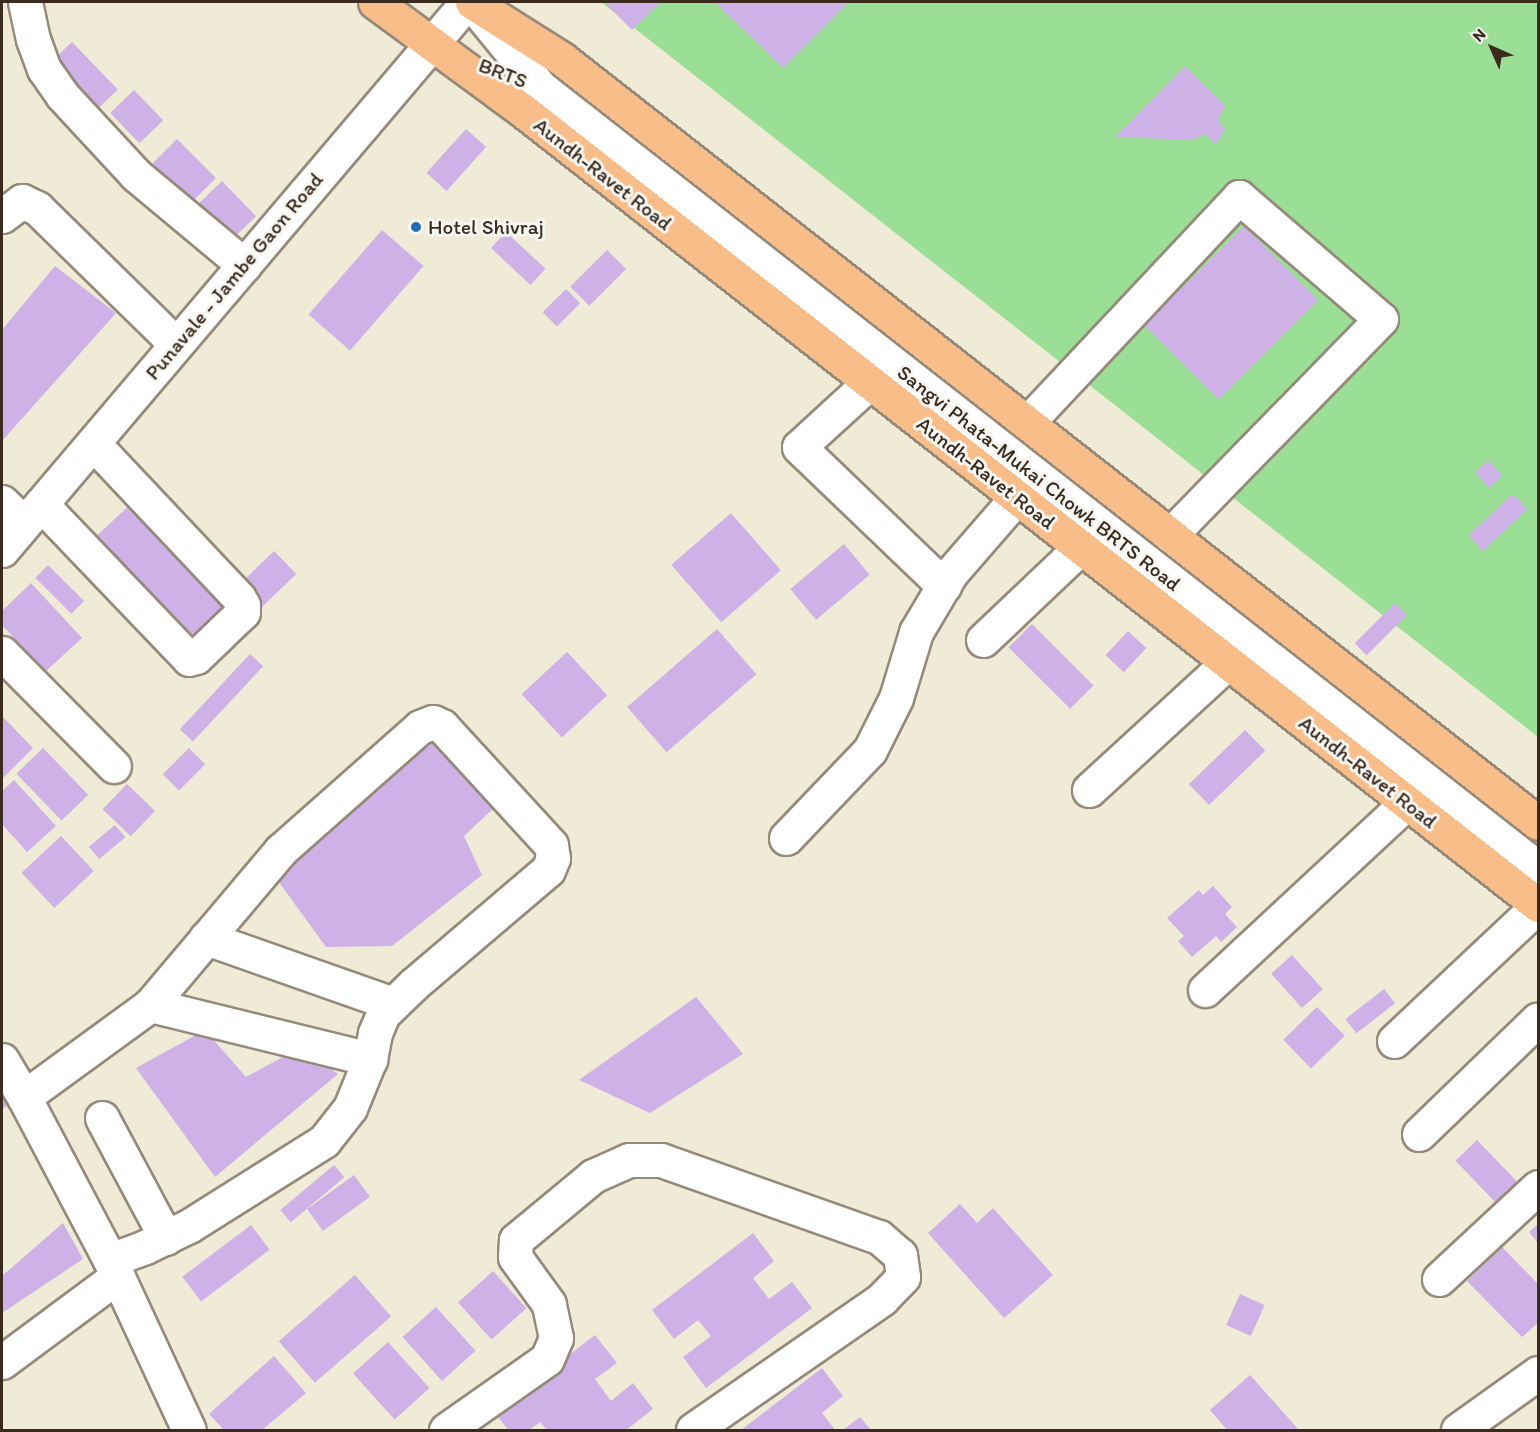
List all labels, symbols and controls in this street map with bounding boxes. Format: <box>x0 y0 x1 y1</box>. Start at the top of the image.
north arrow <box>1462 18 1522 78</box>
text: N <box>1468 24 1489 45</box>
street label: BRTS <box>475 52 531 94</box>
street label: Aundh-Ravet Road <box>529 112 677 236</box>
street label: Punavale - Jambe Gaon Road <box>140 167 328 385</box>
place label: Hotel Shivraj <box>428 214 544 240</box>
marker: Hotel Shivraj <box>409 220 423 234</box>
street label: Sangvi Phata-Mukai Chowk BRTS Road <box>893 360 1185 596</box>
street label: Aundh-Ravet Road <box>912 411 1060 535</box>
street label: Aundh-Ravet Road <box>1294 710 1442 834</box>

